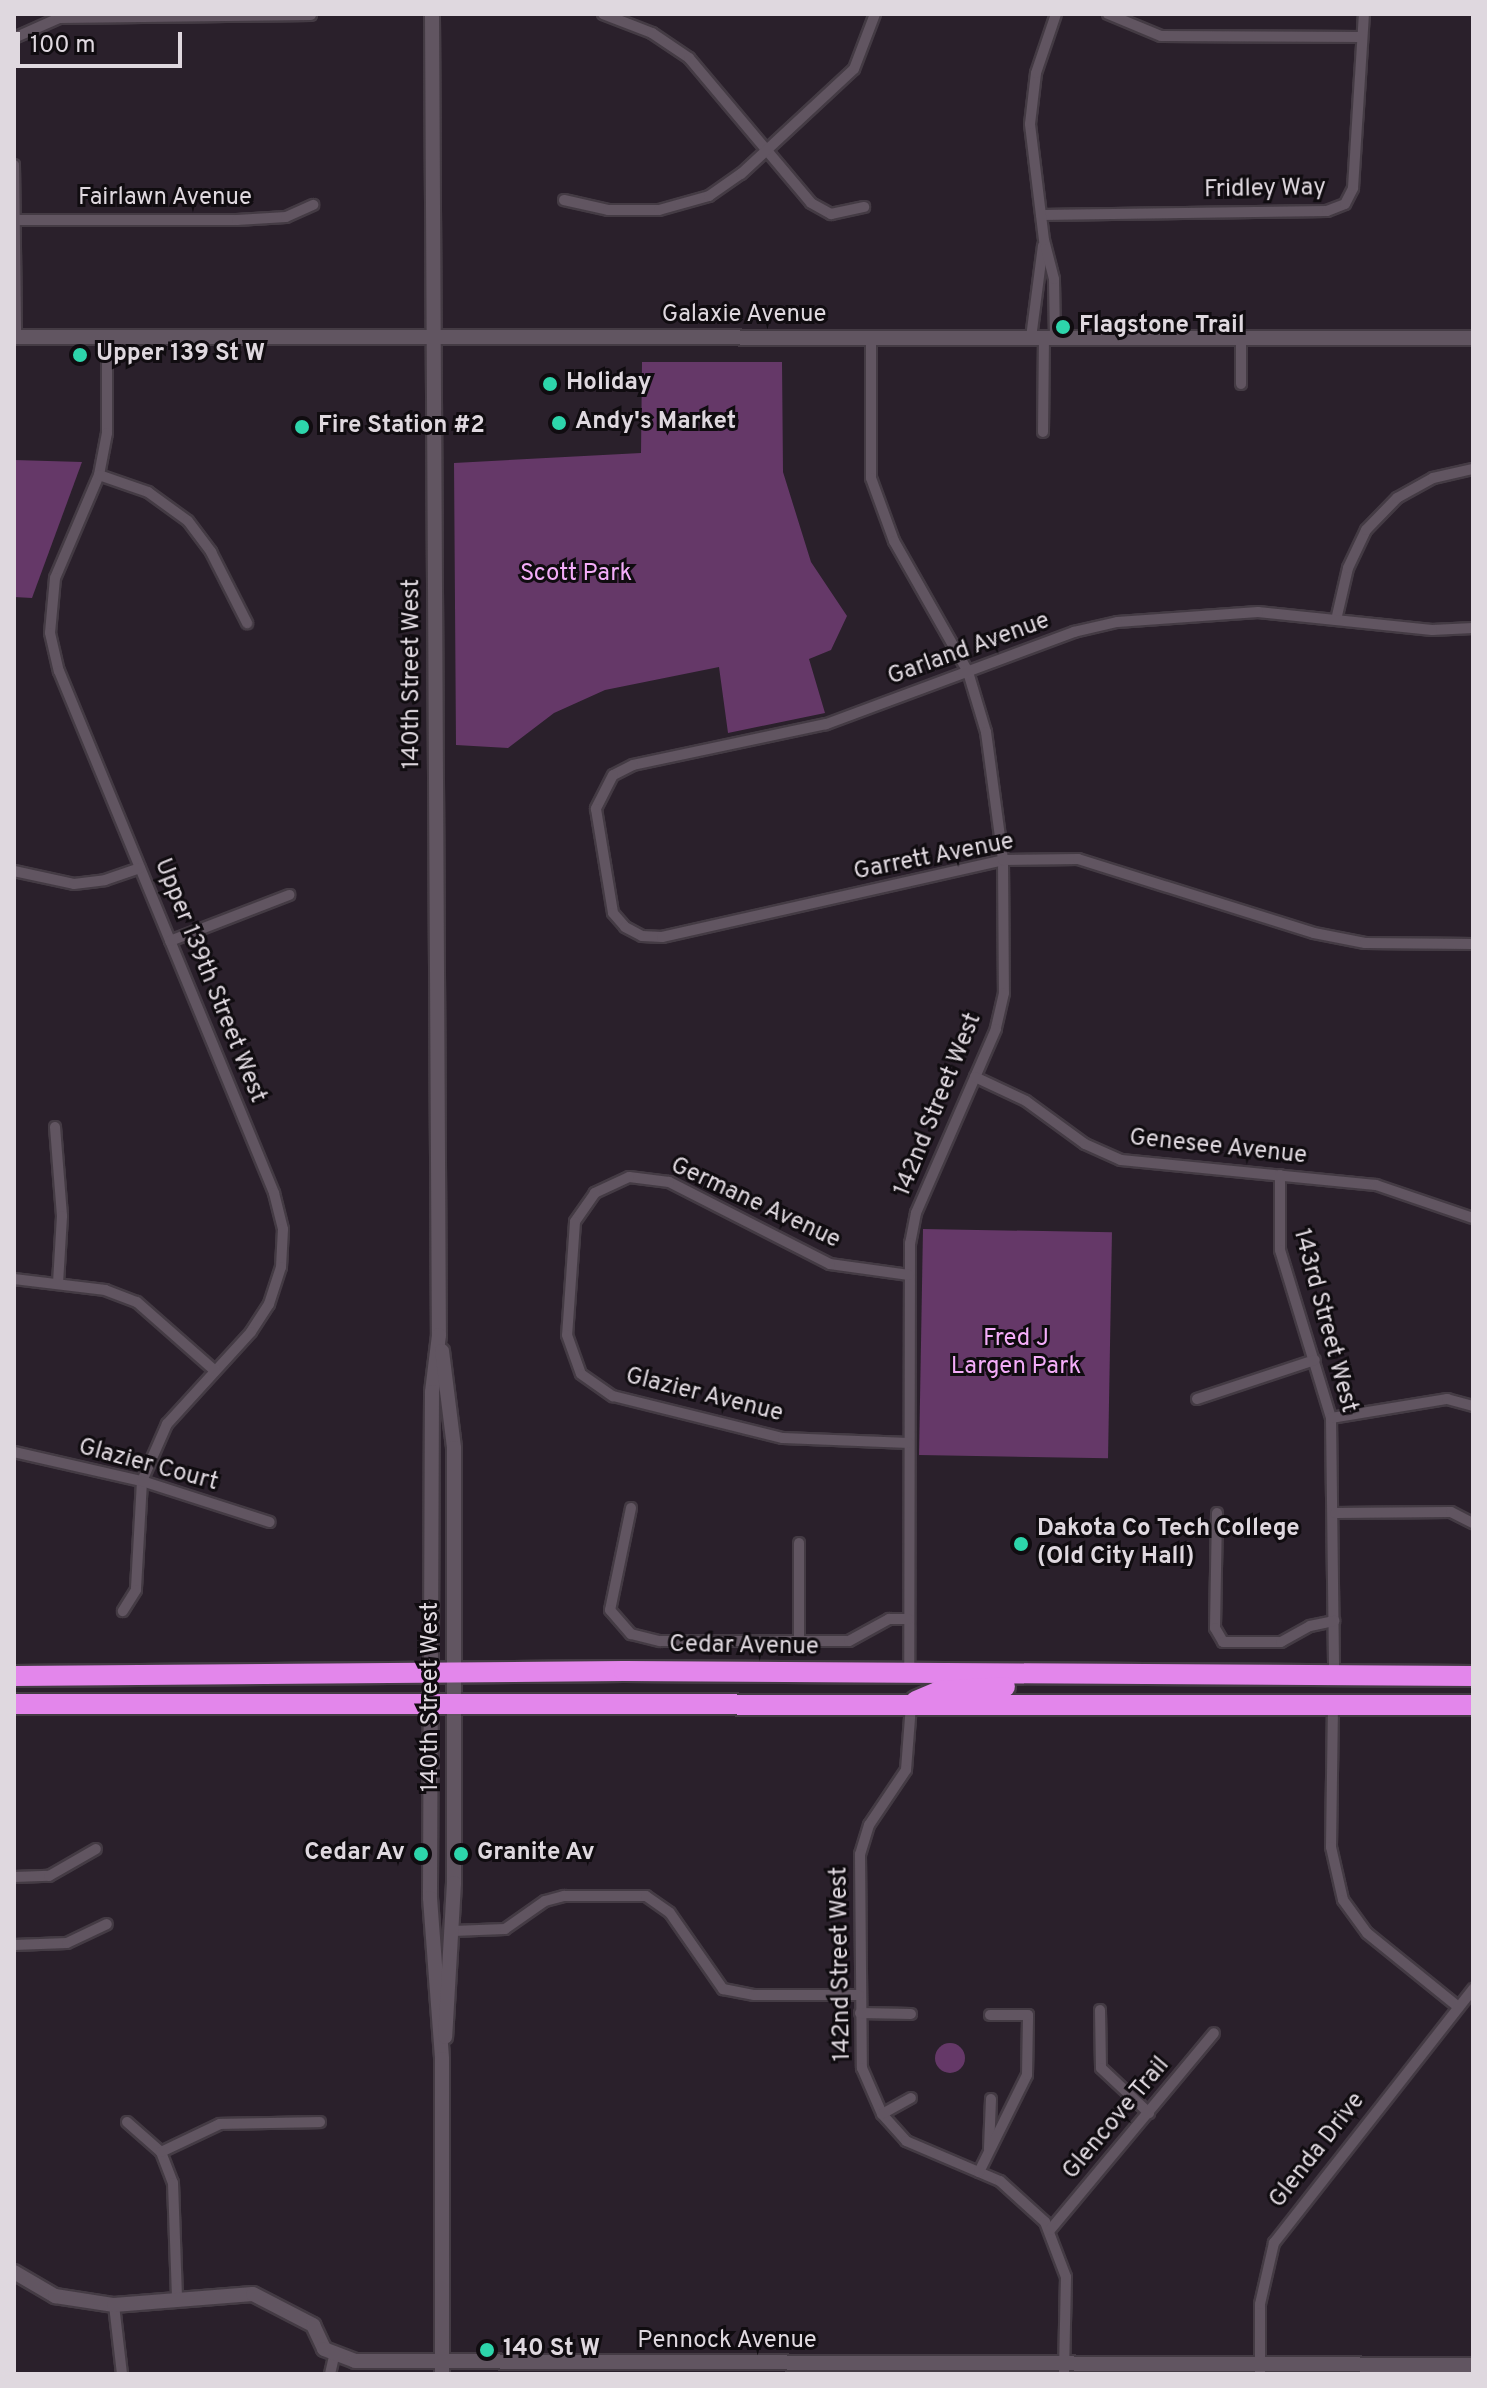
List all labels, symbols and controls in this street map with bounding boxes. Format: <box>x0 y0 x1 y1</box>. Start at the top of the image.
scale bar <box>20 16 186 66</box>
text: 100 m <box>30 31 96 61</box>
street label: Fridley Way <box>1204 175 1326 205</box>
street label: Fairlawn Avenue <box>78 185 252 213</box>
street label: Galaxie Avenue <box>661 302 827 330</box>
place label: Flagstone Trail <box>1079 313 1245 341</box>
marker: Flagstone Trail <box>1054 318 1072 336</box>
place label: Upper 139 St W <box>96 341 265 369</box>
marker: Upper 139 St W <box>71 346 89 364</box>
place label: Holiday <box>566 370 651 398</box>
marker: Holiday <box>541 375 559 393</box>
place label: Andy's Market <box>575 409 736 437</box>
place label: Fire Station #2 <box>318 413 485 441</box>
marker: Andy's Market <box>550 414 568 432</box>
marker: Fire Station #2 <box>293 418 311 436</box>
park label: Scott Park <box>520 561 632 589</box>
street label: 140th Street West <box>399 579 427 769</box>
street label: Garland Avenue <box>884 607 1054 693</box>
street label: Garrett Avenue <box>851 828 1017 888</box>
street label: Upper 139th Street West <box>147 855 271 1107</box>
street label: 142nd Street West <box>889 1009 989 1201</box>
street label: Genesee Avenue <box>1127 1124 1309 1172</box>
street label: Germane Avenue <box>665 1152 845 1256</box>
street label: 143rd Street West <box>1286 1226 1362 1416</box>
park label: Fred J Largen Park <box>951 1326 1081 1382</box>
street label: Glazier Avenue <box>622 1362 786 1430</box>
street label: Glazier Court <box>75 1434 221 1498</box>
place label: Dakota Co Tech College (Old City Hall) <box>1037 1516 1300 1572</box>
marker: Dakota Co Tech College (Old City Hall) <box>1012 1535 1030 1553</box>
street label: 140th Street West <box>418 1602 446 1792</box>
street label: Cedar Avenue <box>668 1631 820 1663</box>
place label: Cedar Av <box>303 1840 405 1868</box>
place label: Granite Av <box>477 1840 596 1868</box>
marker: Cedar Av <box>412 1845 430 1863</box>
marker: Granite Av <box>452 1845 470 1863</box>
street label: 142nd Street West <box>826 1866 858 2062</box>
street label: Glencove Trail <box>1057 2052 1177 2186</box>
street label: Glenda Drive <box>1264 2088 1372 2214</box>
street label: Pennock Avenue <box>637 2328 817 2356</box>
place label: 140 St W <box>503 2336 600 2364</box>
marker: 140 St W <box>478 2341 496 2359</box>

